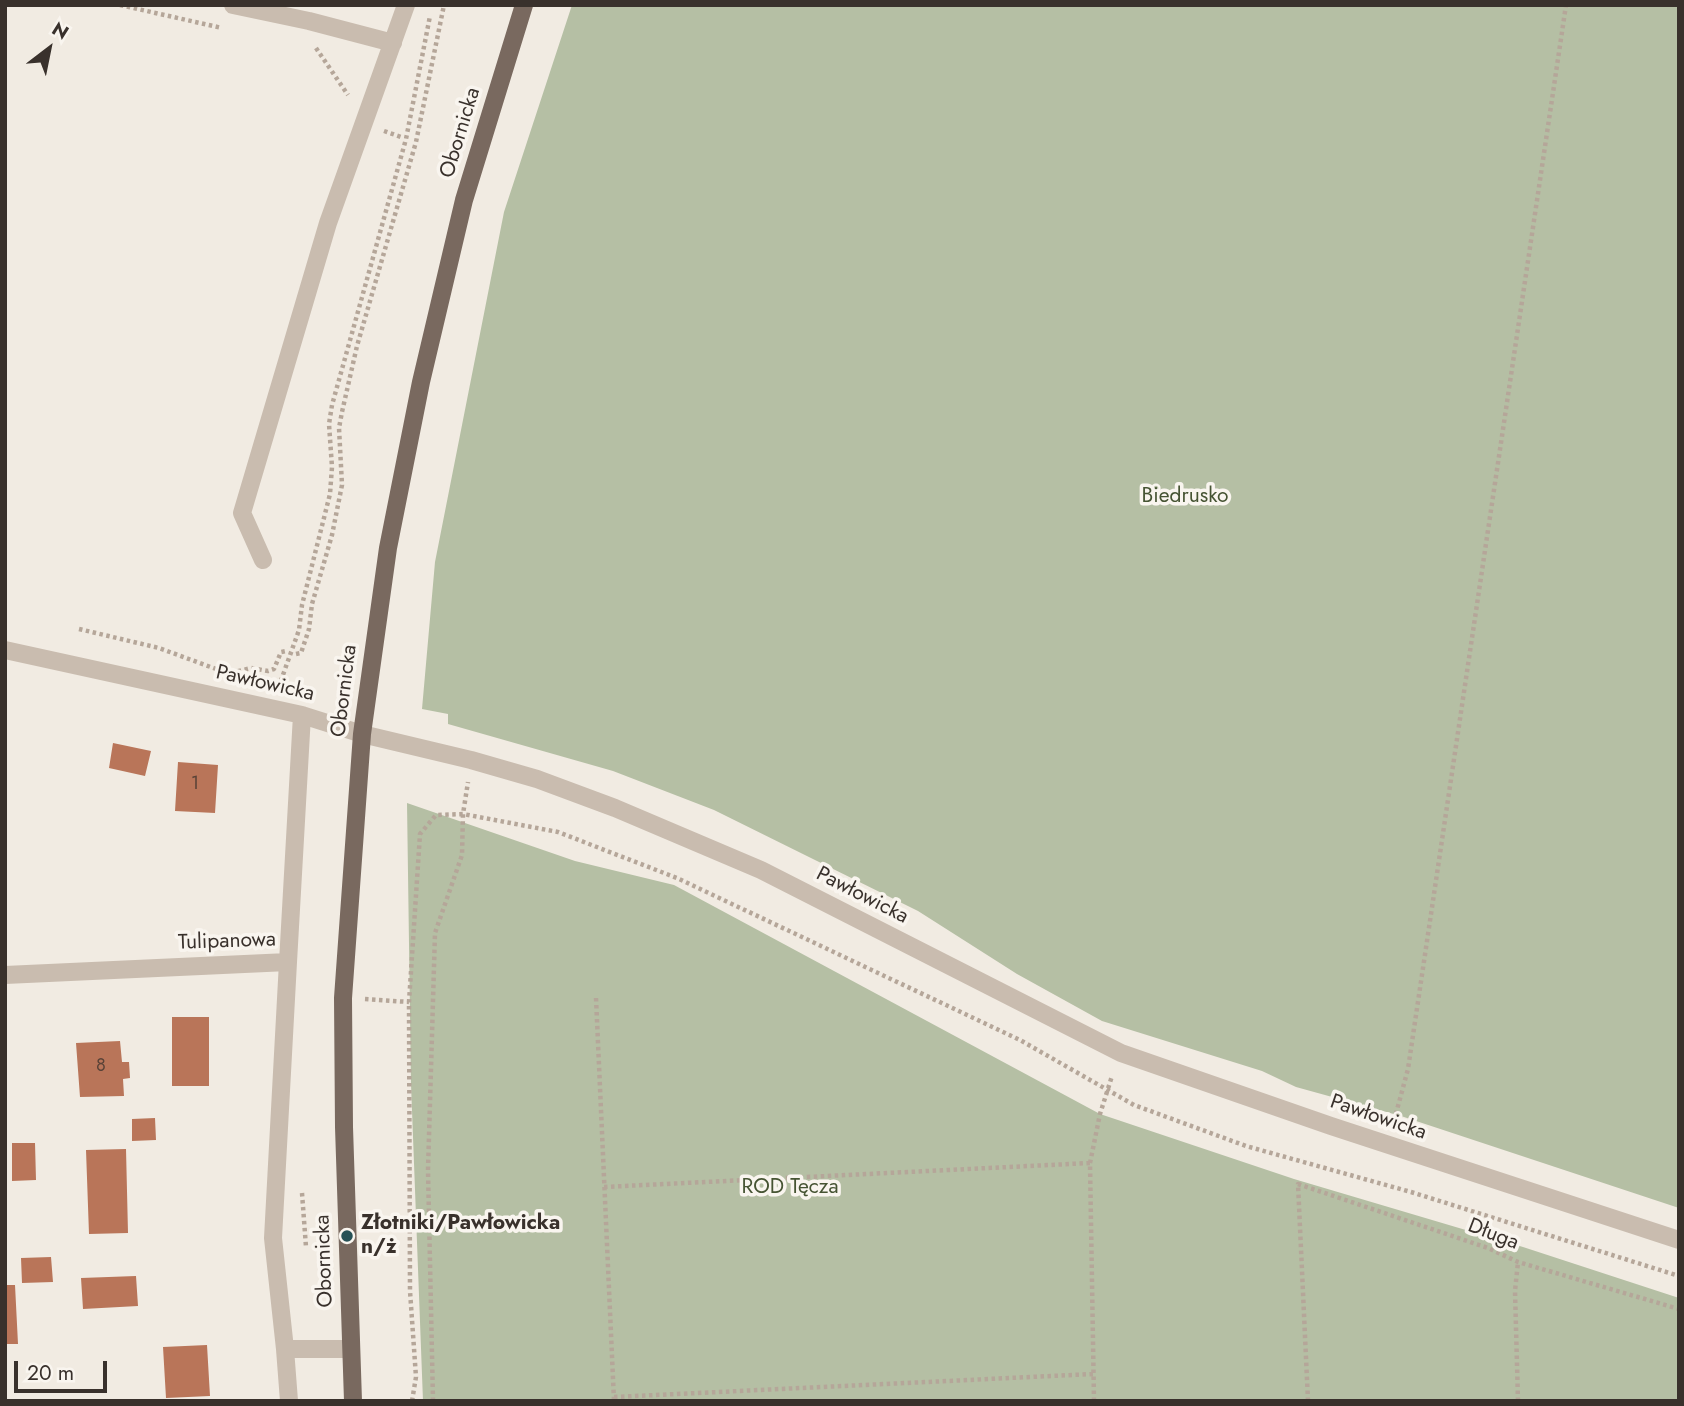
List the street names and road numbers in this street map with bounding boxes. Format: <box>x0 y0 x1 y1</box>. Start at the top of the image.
street label: Obornicka <box>435 85 487 181</box>
street label: Obornicka <box>327 643 363 739</box>
street label: Pawłowicka <box>213 660 317 708</box>
street label: Pawłowicka <box>812 862 912 930</box>
street label: Tulipanowa <box>178 928 276 956</box>
street label: Pawłowicka <box>1327 1090 1429 1146</box>
street label: Obornicka <box>311 1214 339 1308</box>
street label: Długa <box>1464 1214 1522 1256</box>

